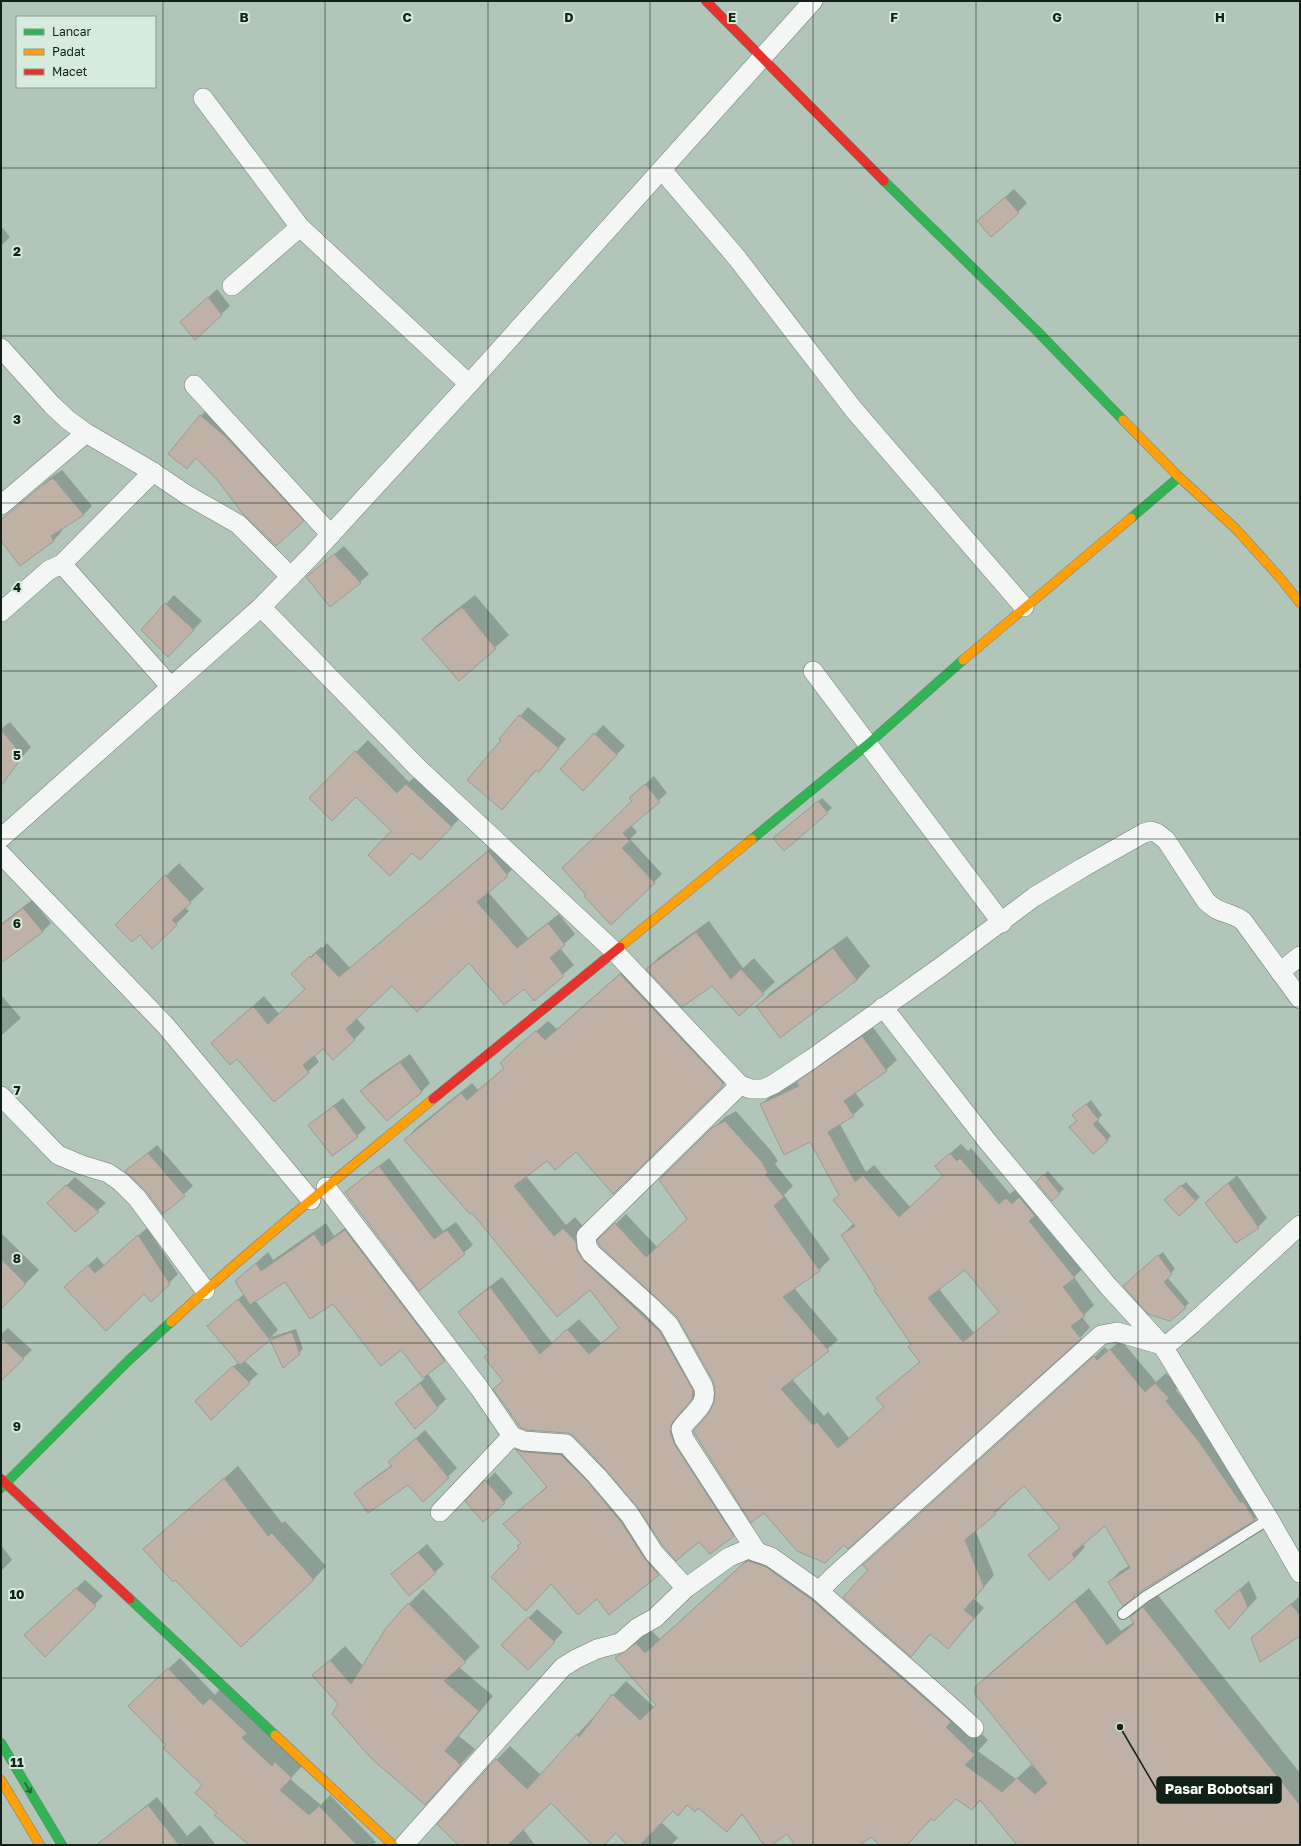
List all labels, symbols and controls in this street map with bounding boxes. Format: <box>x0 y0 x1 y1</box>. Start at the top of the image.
text: B <box>239 9 249 25</box>
text: C <box>402 9 412 25</box>
text: D <box>564 9 574 25</box>
text: E <box>728 9 736 25</box>
text: F <box>890 9 898 25</box>
text: G <box>1052 9 1062 25</box>
text: H <box>1215 9 1225 25</box>
legend <box>16 16 156 88</box>
text: Lancar <box>52 24 91 39</box>
text: Padat <box>52 44 86 59</box>
text: Macet <box>52 64 88 79</box>
text: 2 <box>13 243 21 259</box>
text: 3 <box>13 411 21 427</box>
text: 4 <box>13 579 21 595</box>
text: 5 <box>13 747 21 763</box>
text: 6 <box>13 915 21 931</box>
text: 7 <box>13 1082 21 1098</box>
text: 8 <box>13 1250 21 1266</box>
text: 9 <box>13 1418 21 1434</box>
text: 10 <box>9 1586 25 1602</box>
text: 11 <box>10 1754 24 1770</box>
callout: Pasar Bobotsari <box>1157 1777 1281 1803</box>
text: Pasar Bobotsari <box>1165 1780 1273 1797</box>
one-way arrow <box>25 1782 33 1794</box>

